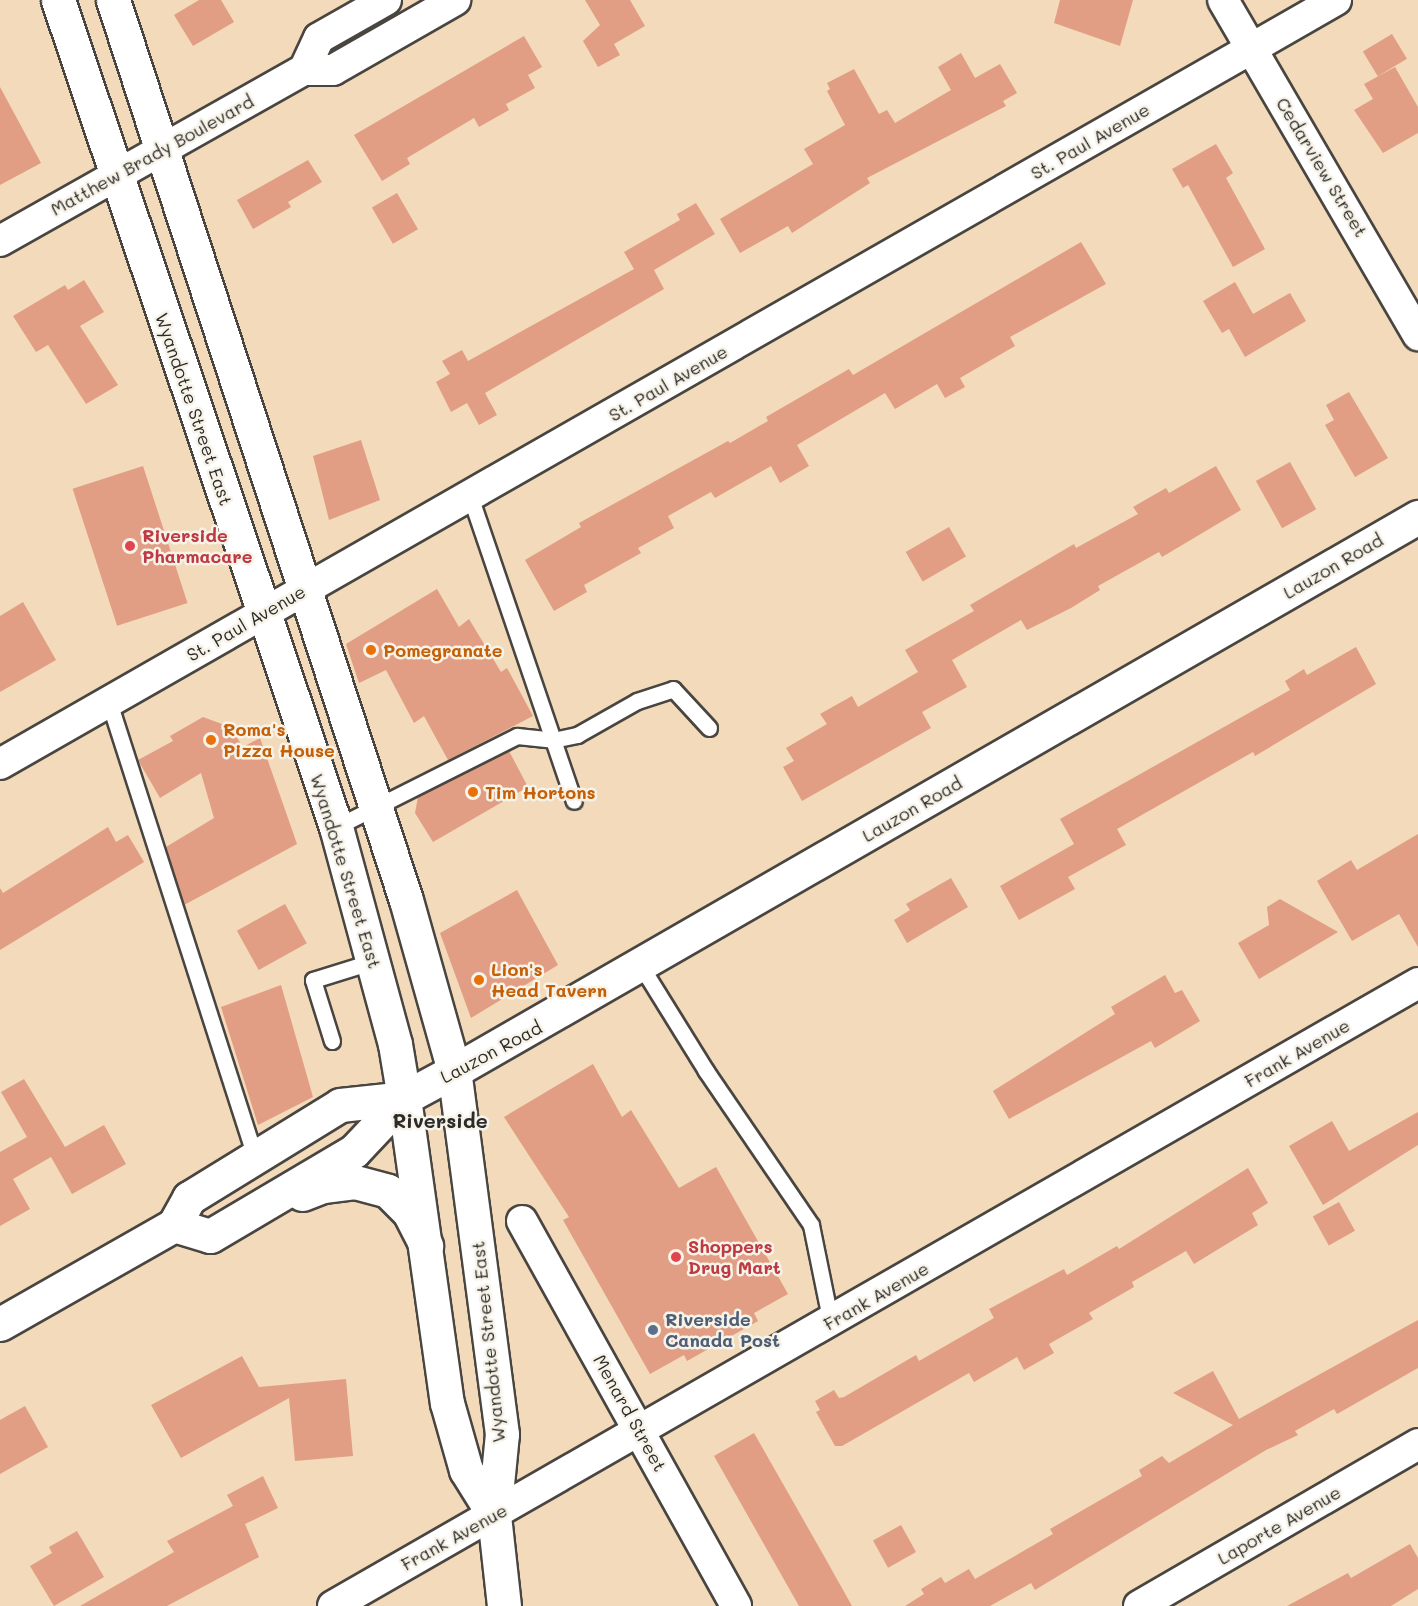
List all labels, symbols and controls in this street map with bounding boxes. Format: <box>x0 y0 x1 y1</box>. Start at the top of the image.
street label: Matthew Brady Boulevard <box>47 90 257 220</box>
street label: Cedarview Street <box>1272 93 1372 241</box>
street label: St. Paul Avenue <box>1027 98 1153 184</box>
street label: Wyandotte Street East <box>151 310 237 508</box>
street label: St. Paul Avenue <box>605 340 731 426</box>
place label: Riverside Pharmacare <box>142 525 252 568</box>
street label: Lauzon Road <box>1279 529 1387 603</box>
marker: Riverside Pharmacare <box>123 539 137 553</box>
street label: St. Paul Avenue <box>183 580 309 666</box>
place label: Pomegranate <box>383 639 503 661</box>
marker: Pomegranate <box>364 643 378 657</box>
place label: Roma's Pizza House <box>223 719 335 762</box>
marker: Roma's Pizza House <box>204 733 218 747</box>
street label: Wyandotte Street East <box>306 771 386 971</box>
street label: Lauzon Road <box>858 772 966 846</box>
place label: Tim Hortons <box>485 781 596 803</box>
marker: Tim Hortons <box>466 785 480 799</box>
place label: Lion's Head Tavern <box>491 959 607 1002</box>
marker: Lion's Head Tavern <box>472 973 486 987</box>
street label: Frank Avenue <box>1241 1014 1353 1092</box>
street label: Lauzon Road <box>437 1016 545 1088</box>
district label: Riverside <box>392 1108 488 1132</box>
place label: Shoppers Drug Mart <box>688 1236 781 1278</box>
street label: Wyandotte Street East <box>467 1240 509 1444</box>
marker: Shoppers Drug Mart <box>669 1250 683 1264</box>
street label: Frank Avenue <box>820 1257 932 1335</box>
place label: Riverside Canada Post <box>665 1309 780 1352</box>
marker: Riverside Canada Post <box>646 1323 660 1337</box>
street label: Menard Street <box>589 1351 671 1475</box>
street label: Laporte Avenue <box>1214 1481 1344 1569</box>
street label: Frank Avenue <box>397 1499 511 1575</box>

